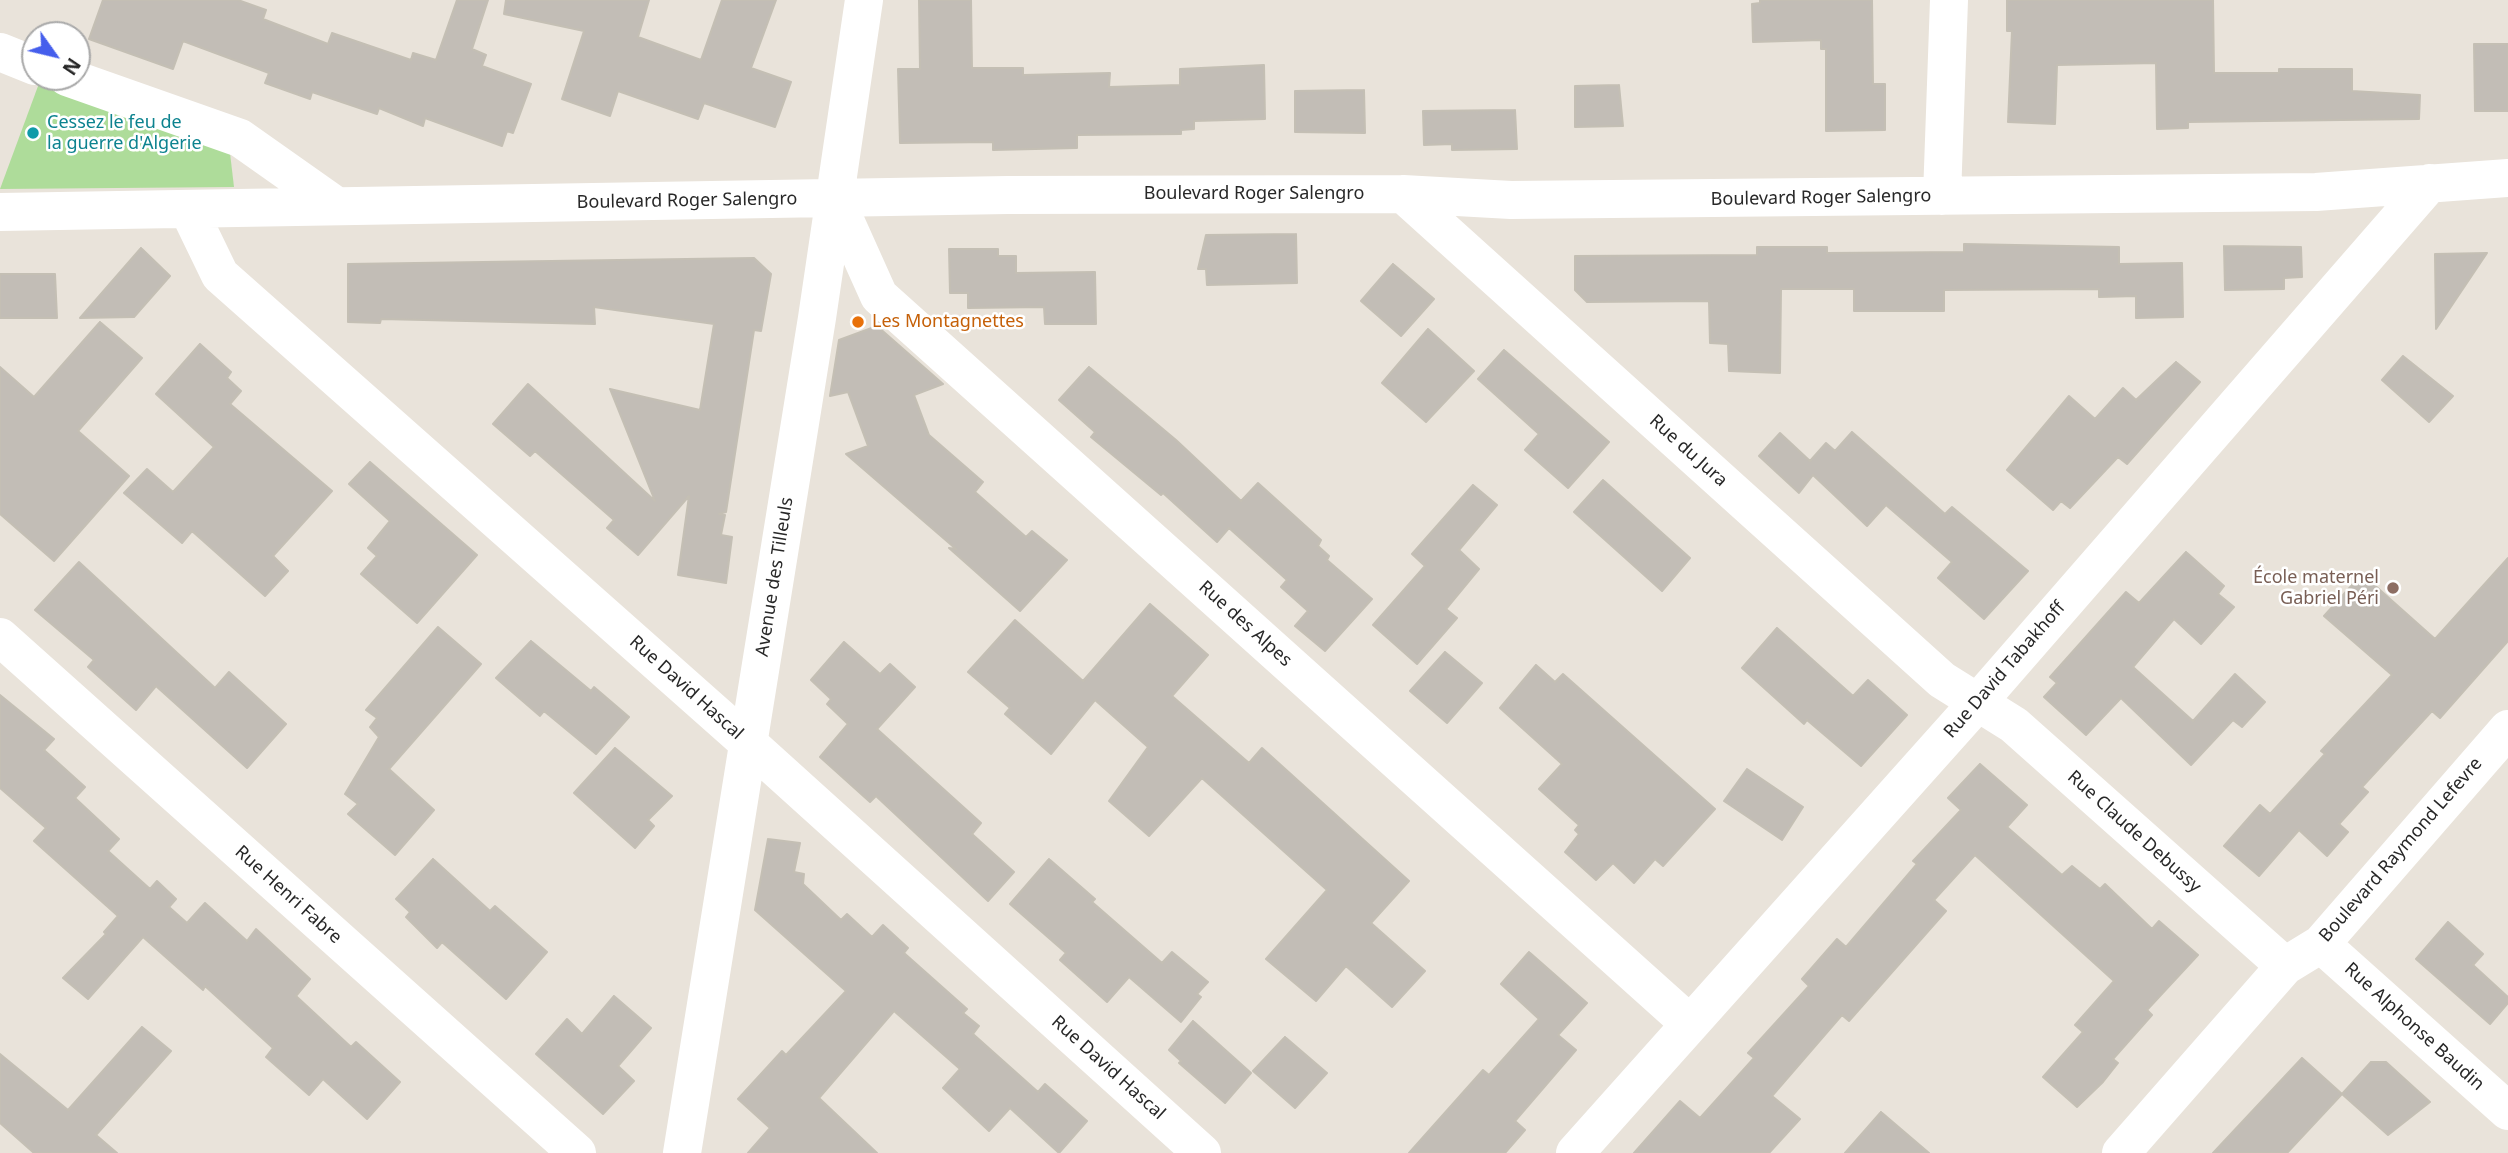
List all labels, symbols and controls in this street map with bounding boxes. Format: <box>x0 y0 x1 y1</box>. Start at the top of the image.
north arrow <box>21 21 91 91</box>
text: N <box>57 53 87 80</box>
place label: Cessez le feu de la guerre d'Algerie <box>47 112 202 154</box>
marker: Cessez le feu de la guerre d'Algerie <box>25 125 41 141</box>
street label: Boulevard Roger Salengro <box>1144 183 1364 205</box>
street label: Boulevard Roger Salengro <box>1711 185 1931 211</box>
street label: Boulevard Roger Salengro <box>577 188 797 214</box>
place label: Les Montagnettes <box>872 311 1024 333</box>
marker: Les Montagnettes <box>850 314 866 330</box>
street label: Rue du Jura <box>1645 410 1731 492</box>
street label: Avenue des Tilleuls <box>752 496 798 658</box>
place label: École maternel Gabriel Péri <box>2253 567 2379 610</box>
street label: Rue des Alpes <box>1194 577 1296 671</box>
marker: École maternel Gabriel Péri <box>2385 580 2401 596</box>
street label: Rue David Tabakhoff <box>1940 597 2070 743</box>
street label: Rue David Hascal <box>625 631 747 745</box>
street label: Boulevard Raymond Lefevre <box>2315 753 2487 947</box>
street label: Rue Claude Debussy <box>2063 766 2205 898</box>
street label: Rue Henri Fabre <box>230 841 346 949</box>
street label: Rue Alphonse Baudin <box>2340 959 2488 1095</box>
street label: Rue David Hascal <box>1047 1011 1169 1125</box>

